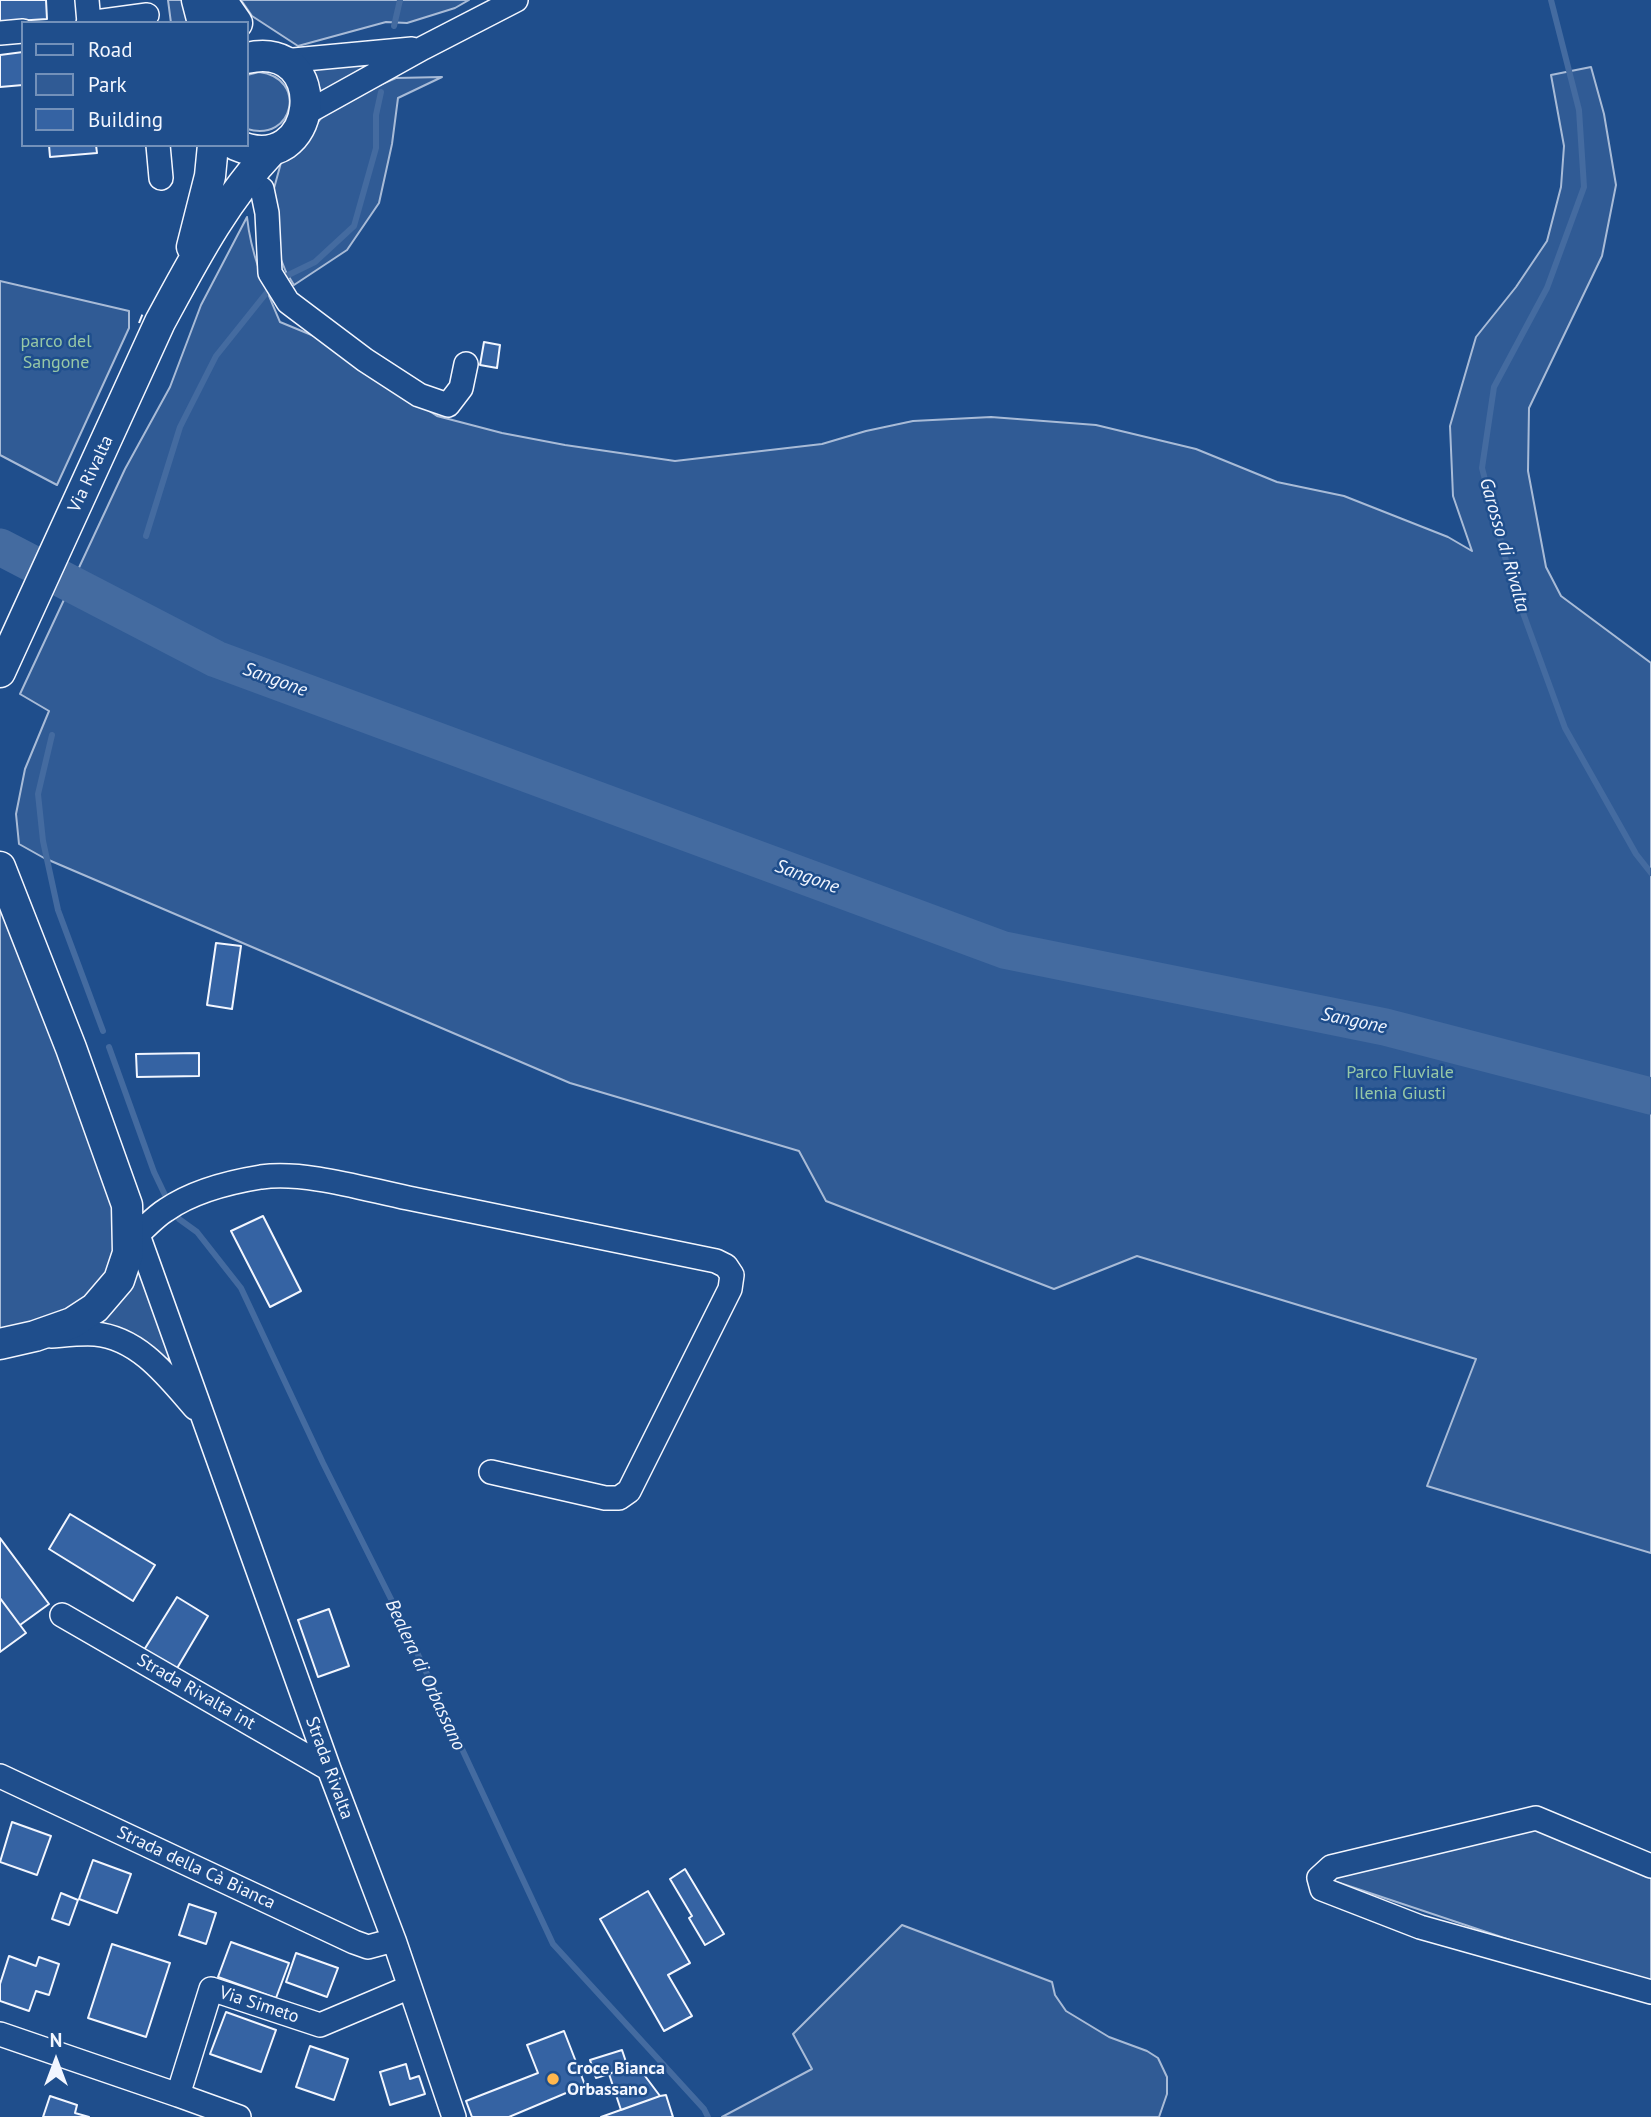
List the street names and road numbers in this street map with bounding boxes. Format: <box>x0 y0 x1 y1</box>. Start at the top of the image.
street label: Via Rivalta <box>64 432 118 516</box>
street label: Strada Rivalta int <box>133 1649 259 1735</box>
street label: Strada Rivalta <box>300 1714 358 1822</box>
street label: Strada della Cà Bianca <box>113 1822 279 1914</box>
street label: Via Simeto <box>216 1982 302 2028</box>

